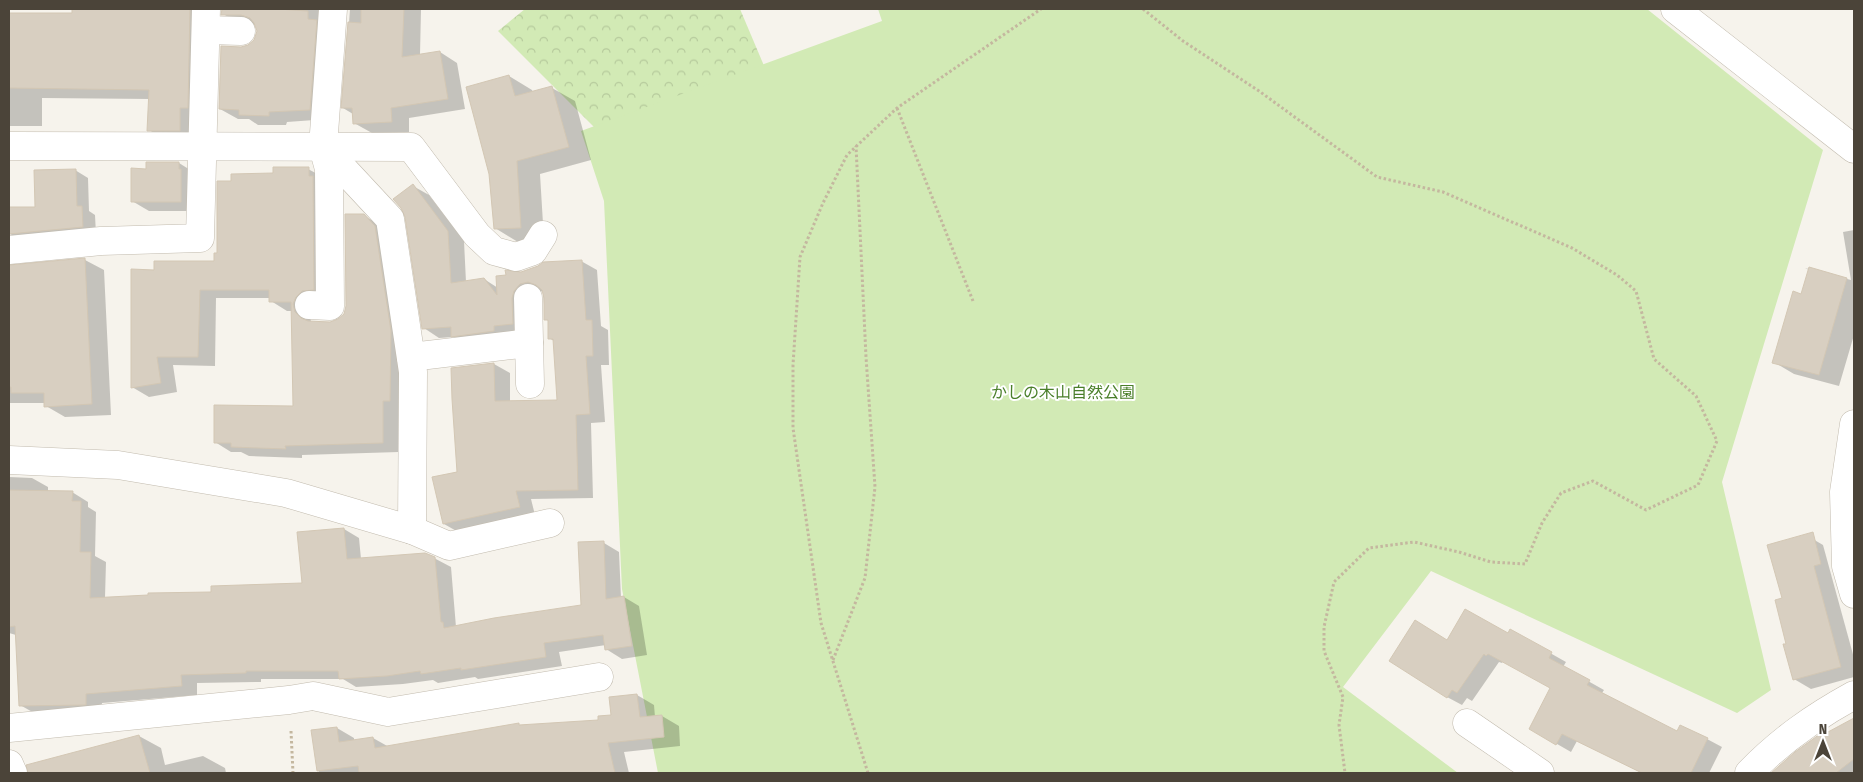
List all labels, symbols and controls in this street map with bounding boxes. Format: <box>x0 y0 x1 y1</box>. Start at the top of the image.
park label: かしの木山自然公園 <box>991 383 1135 402</box>
north arrow <box>1798 717 1848 767</box>
text: N <box>1819 721 1827 738</box>

